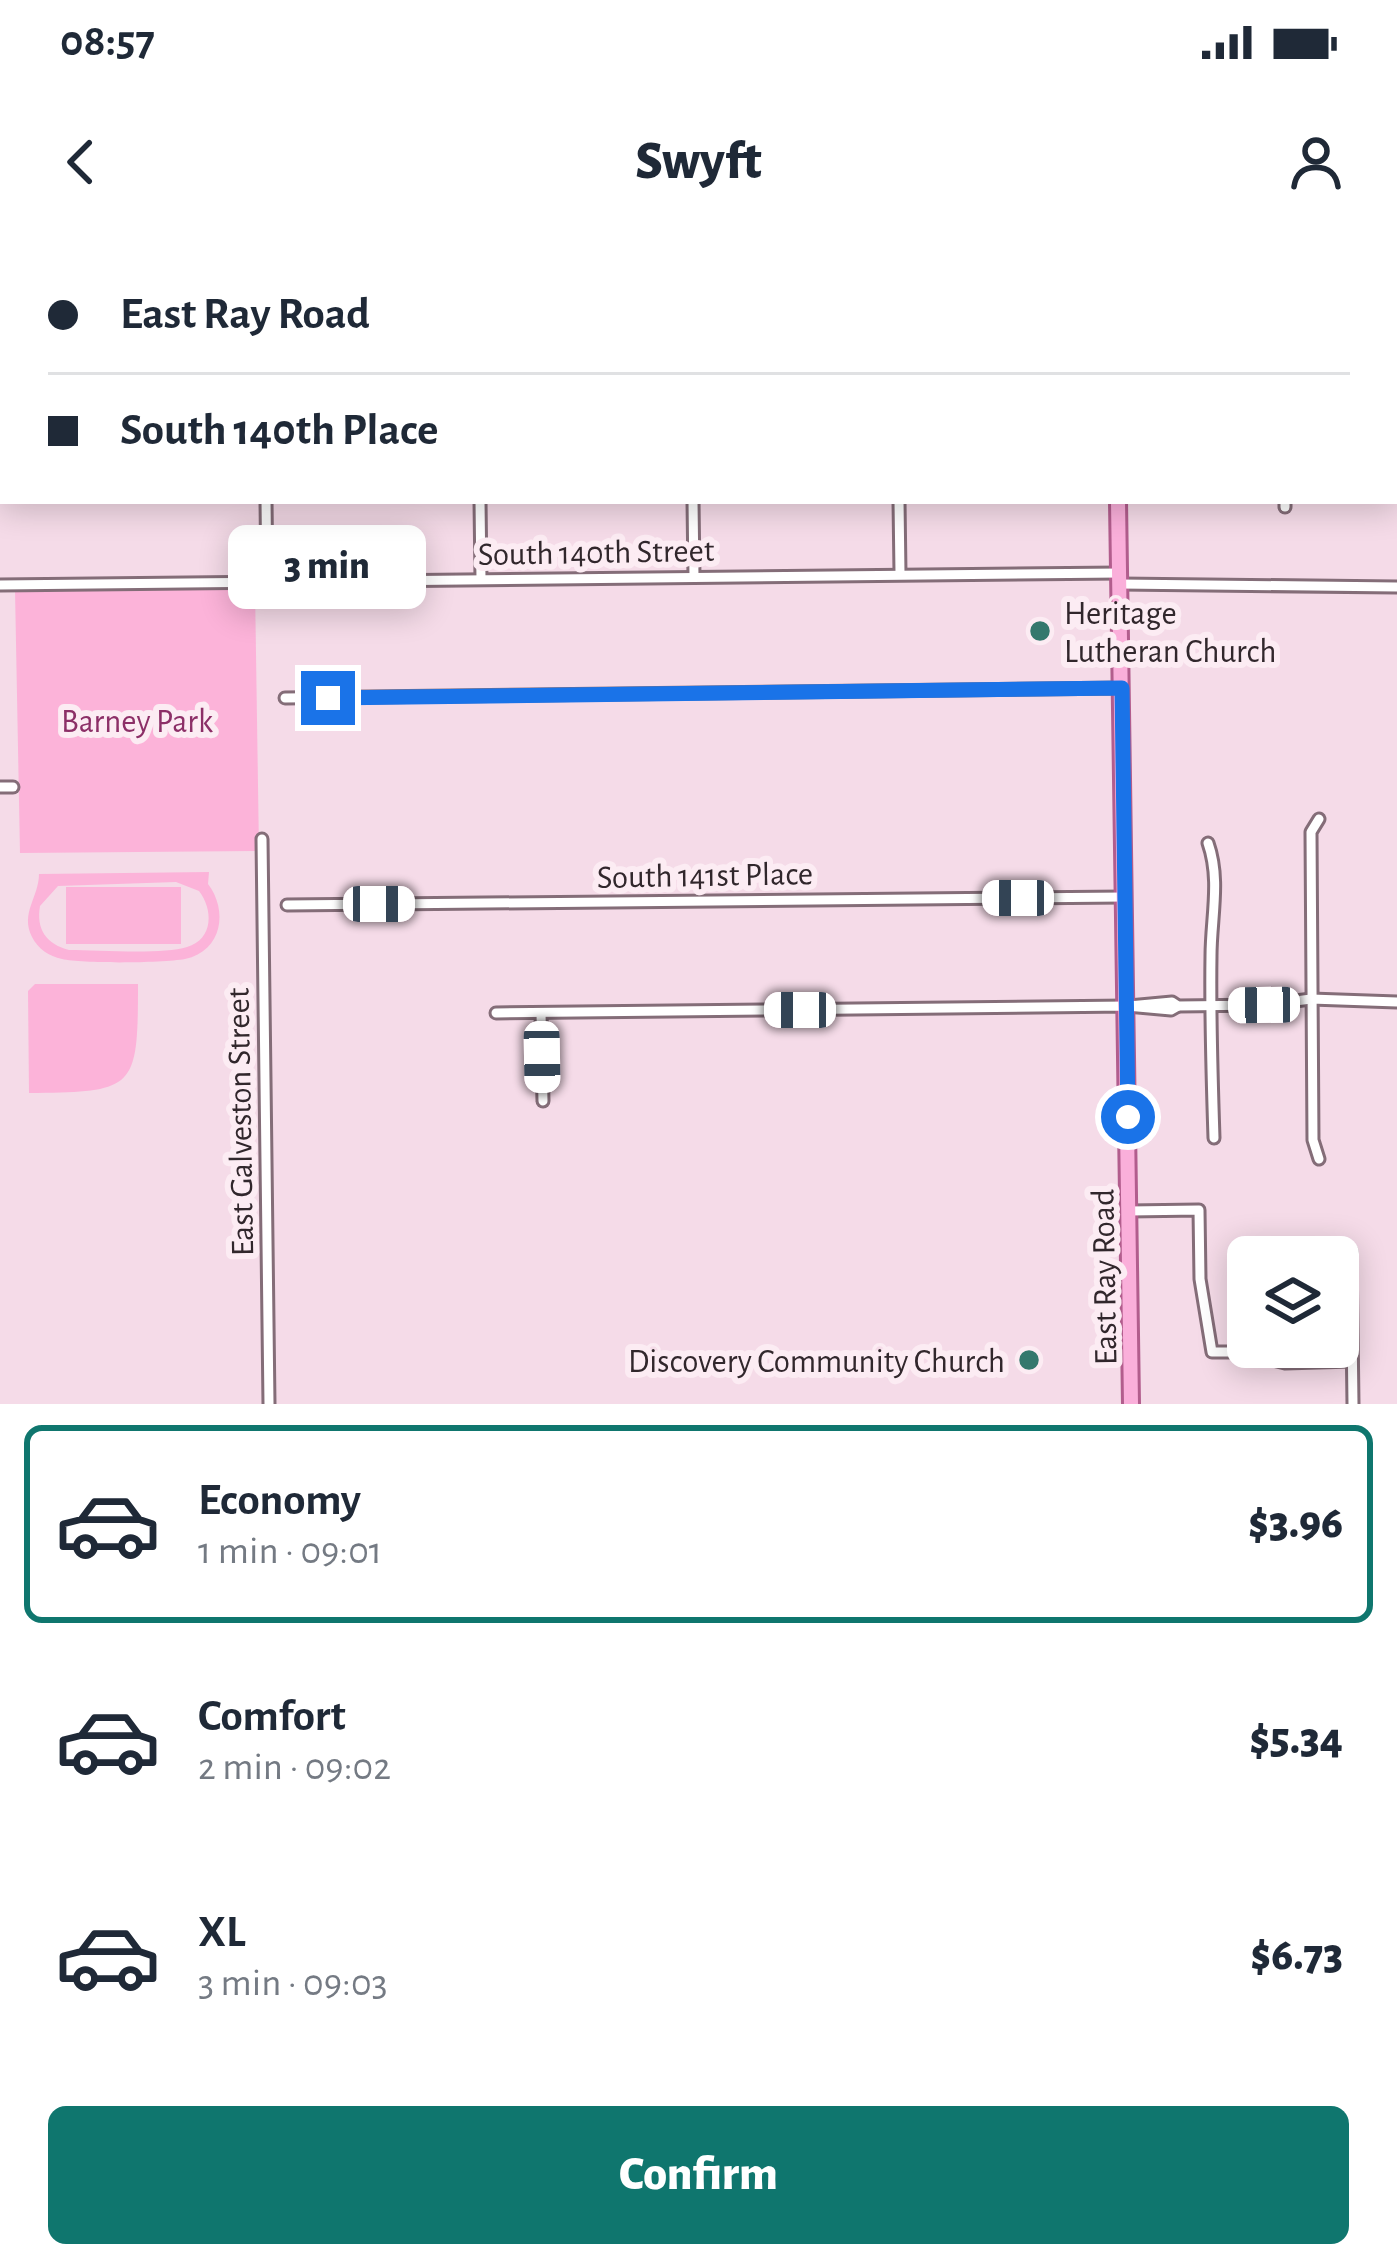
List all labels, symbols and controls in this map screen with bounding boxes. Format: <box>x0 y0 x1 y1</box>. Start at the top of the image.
text: 08:57 <box>60 19 155 64</box>
icon: back <box>48 129 114 195</box>
icon: person <box>1283 129 1349 195</box>
text: Swyft <box>635 135 762 189</box>
text: East Ray Road <box>120 292 370 337</box>
text: South 140th Place <box>120 408 439 453</box>
callout: 3 min <box>229 524 427 608</box>
street label: South 140th Street <box>478 535 715 572</box>
text: 3 min <box>284 547 370 586</box>
place label: Heritage Lutheran Church <box>1064 598 1276 669</box>
marker: Heritage Lutheran Church <box>1027 618 1053 644</box>
route end <box>301 671 355 725</box>
park label: Barney Park <box>61 706 213 739</box>
street label: South 141st Place <box>597 858 813 895</box>
car <box>982 880 1054 916</box>
car <box>343 886 415 922</box>
car <box>1228 986 1300 1024</box>
street label: East Galveston Street <box>223 987 260 1256</box>
car <box>764 992 836 1028</box>
car <box>523 1021 561 1093</box>
route start <box>1101 1090 1155 1144</box>
street label: East Ray Road <box>1087 1189 1124 1365</box>
map controls <box>1227 1236 1359 1368</box>
button: layers <box>1227 1236 1359 1368</box>
place label: Discovery Community Church <box>628 1346 1005 1379</box>
marker: Discovery Community Church <box>1016 1347 1042 1373</box>
icon: car <box>54 1470 162 1578</box>
text: Economy <box>198 1478 361 1523</box>
text: $3.96 <box>1248 1501 1343 1546</box>
text: 1 min · 09:01 <box>198 1532 382 1571</box>
icon: car <box>54 1686 162 1794</box>
text: Comfort <box>198 1694 346 1739</box>
text: $5.34 <box>1249 1717 1343 1762</box>
text: 2 min · 09:02 <box>198 1748 391 1787</box>
icon: car <box>54 1902 162 2010</box>
text: XL <box>198 1910 246 1955</box>
text: $6.73 <box>1251 1933 1343 1978</box>
text: 3 min · 09:03 <box>198 1964 388 2003</box>
button: Confirm <box>48 2106 1349 2244</box>

